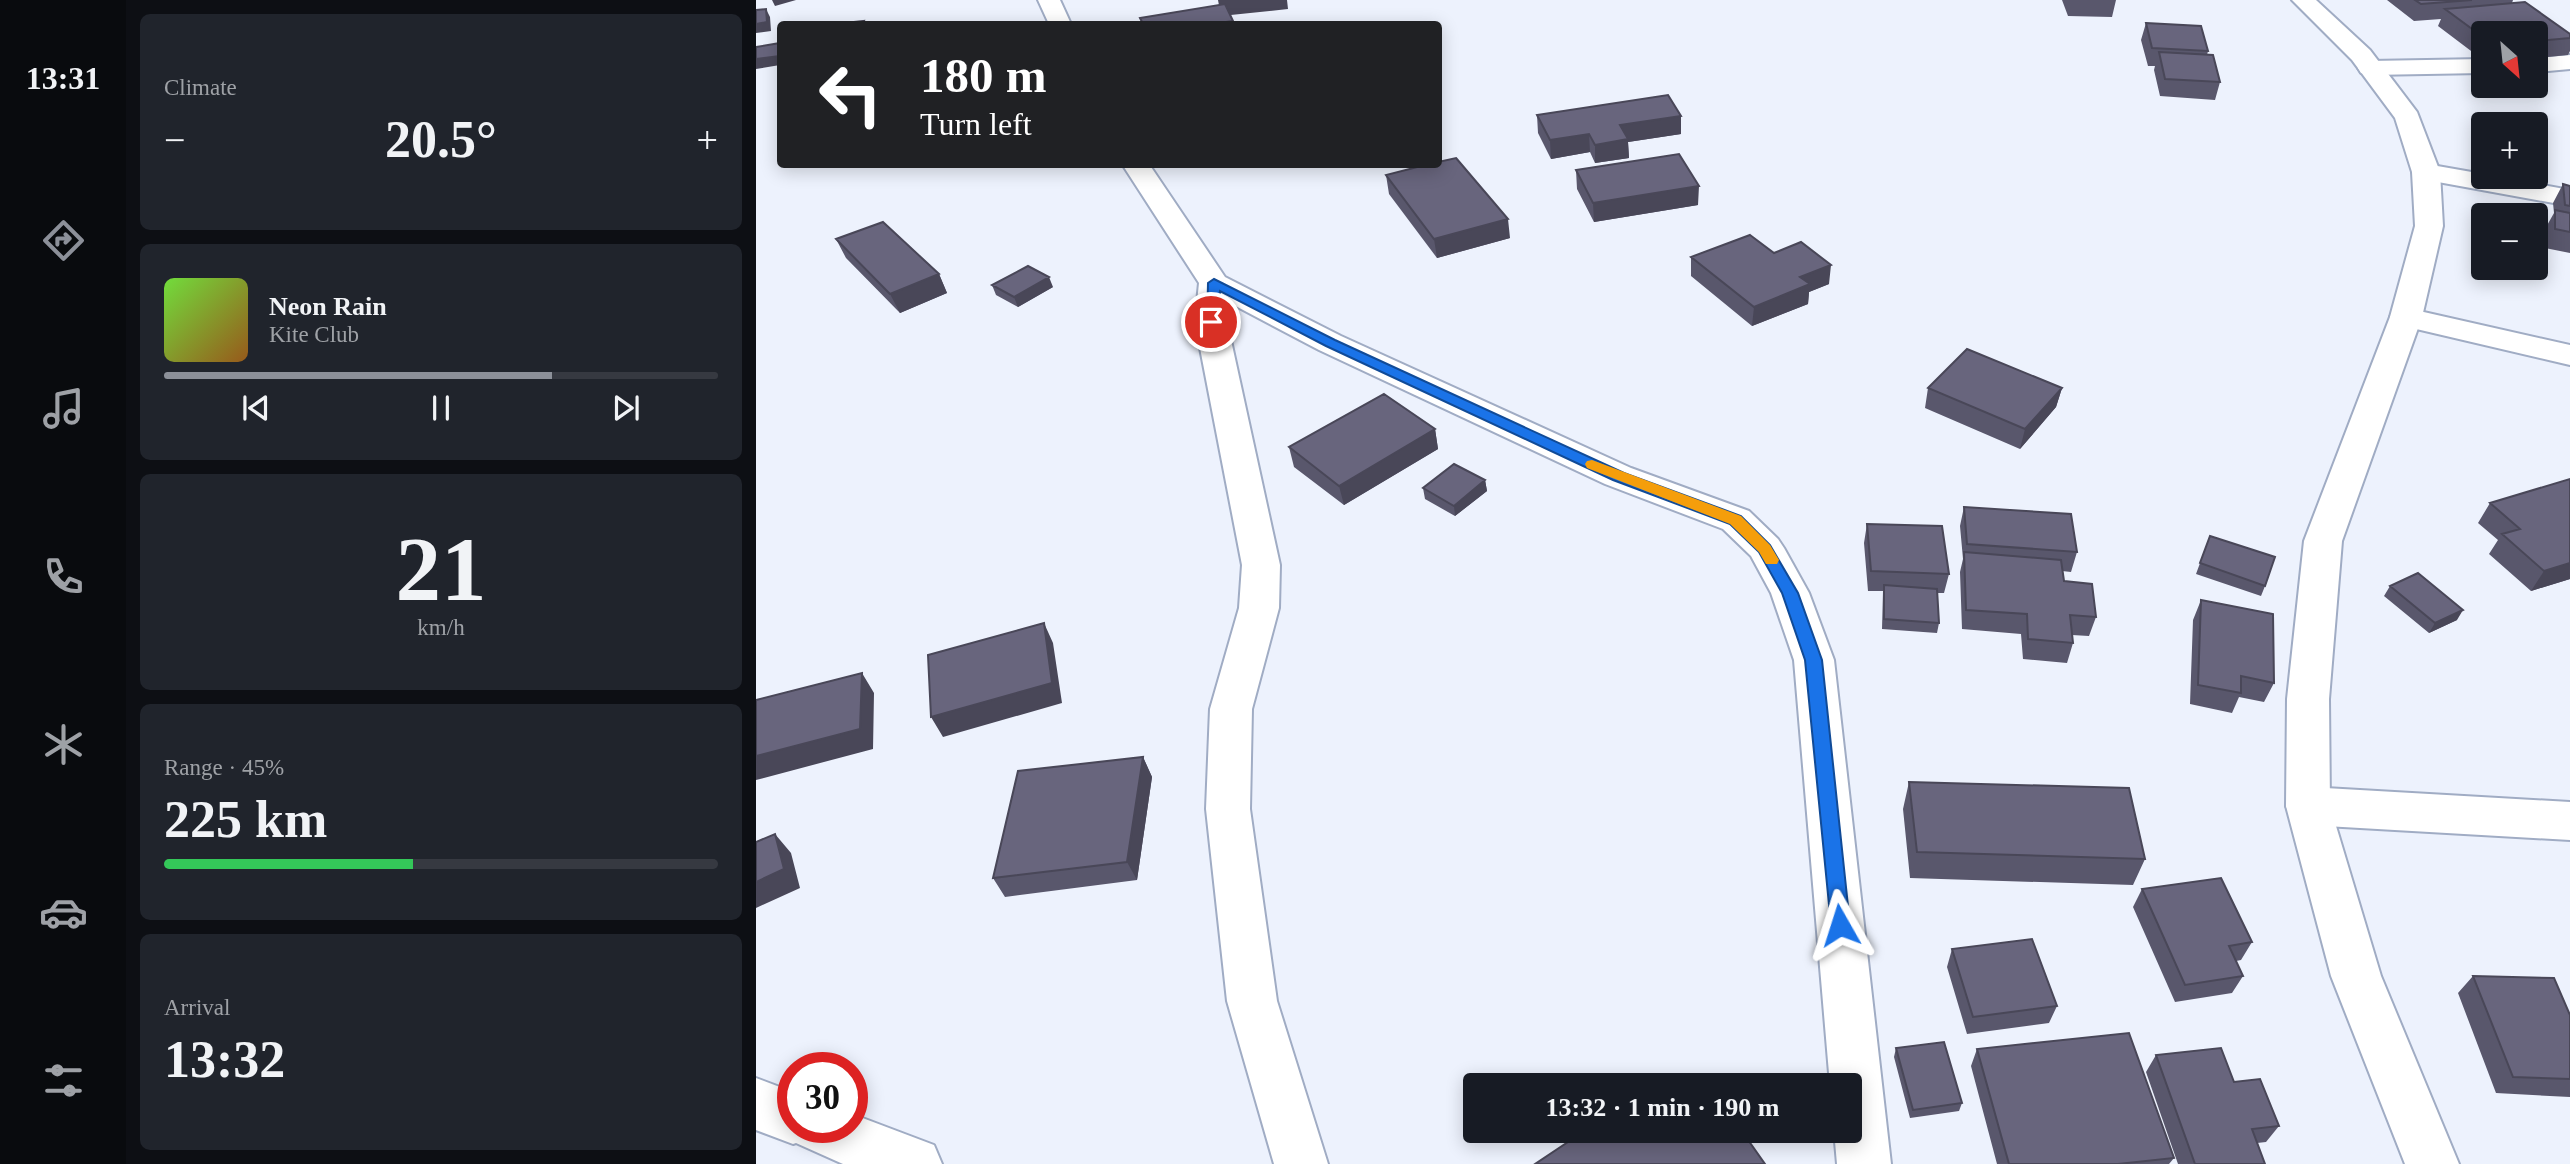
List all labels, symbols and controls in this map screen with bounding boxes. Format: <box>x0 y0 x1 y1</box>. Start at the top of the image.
north arrow <box>2471 21 2548 98</box>
map controls <box>2471 21 2548 280</box>
text: 180 m <box>920 48 1047 103</box>
icon: left <box>805 49 896 140</box>
text: 13:31 <box>26 60 100 96</box>
text: Climate <box>164 75 237 100</box>
text: Turn left <box>920 106 1032 142</box>
text: 20.5° <box>385 111 497 168</box>
button: + <box>2471 112 2548 189</box>
text: − <box>164 119 185 161</box>
text: + <box>697 119 718 161</box>
button: − <box>2471 203 2548 280</box>
icon: directions <box>39 216 88 265</box>
text: Neon Rain <box>269 292 387 321</box>
pin <box>1181 292 1241 352</box>
icon: arrive <box>1192 303 1230 341</box>
text: Kite Club <box>269 322 359 347</box>
icon: music <box>39 384 88 433</box>
icon: previous <box>237 389 275 427</box>
icon: pause <box>422 389 460 427</box>
icon: next <box>607 389 645 427</box>
text: 21 <box>396 519 487 620</box>
icon: phone <box>39 552 88 601</box>
text: km/h <box>417 615 465 640</box>
icon: climate <box>39 720 88 769</box>
text: Range · 45% <box>164 755 284 780</box>
text: 225 km <box>164 791 327 848</box>
icon: car <box>39 888 88 937</box>
position arrow <box>1803 888 1877 962</box>
text: Arrival <box>164 995 230 1020</box>
text: 13:32 <box>164 1031 285 1088</box>
speed limit sign: 30 <box>777 1052 868 1143</box>
icon: filters <box>39 1056 88 1105</box>
text: 13:32 · 1 min · 190 m <box>1546 1093 1780 1122</box>

